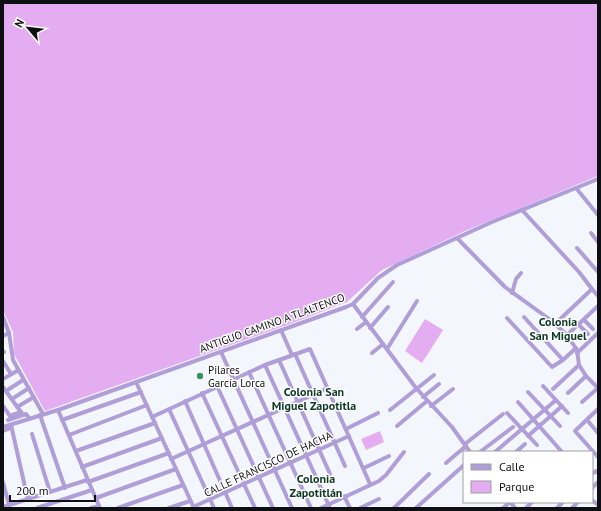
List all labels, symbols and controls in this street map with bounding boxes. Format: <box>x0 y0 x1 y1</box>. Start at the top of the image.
north arrow <box>8 8 48 48</box>
text: N <box>11 17 27 30</box>
street label: ANTIGUO CAMINO A TLALTENCO <box>197 290 347 356</box>
district label: Colonia San Miguel <box>529 314 587 343</box>
place label: Pilares García Lorca <box>208 363 265 390</box>
marker: Pilares García Lorca <box>195 371 205 381</box>
district label: Colonia San Miguel Zapotitla <box>272 384 356 413</box>
street label: CALLE FRANCISCO DE HACHA <box>202 428 335 500</box>
legend <box>463 451 593 503</box>
text: Calle <box>499 459 525 474</box>
district label: Colonia Zapotitlán <box>290 471 342 500</box>
scale bar <box>10 477 95 503</box>
text: Parque <box>499 479 534 494</box>
text: 200 m <box>16 483 49 498</box>

